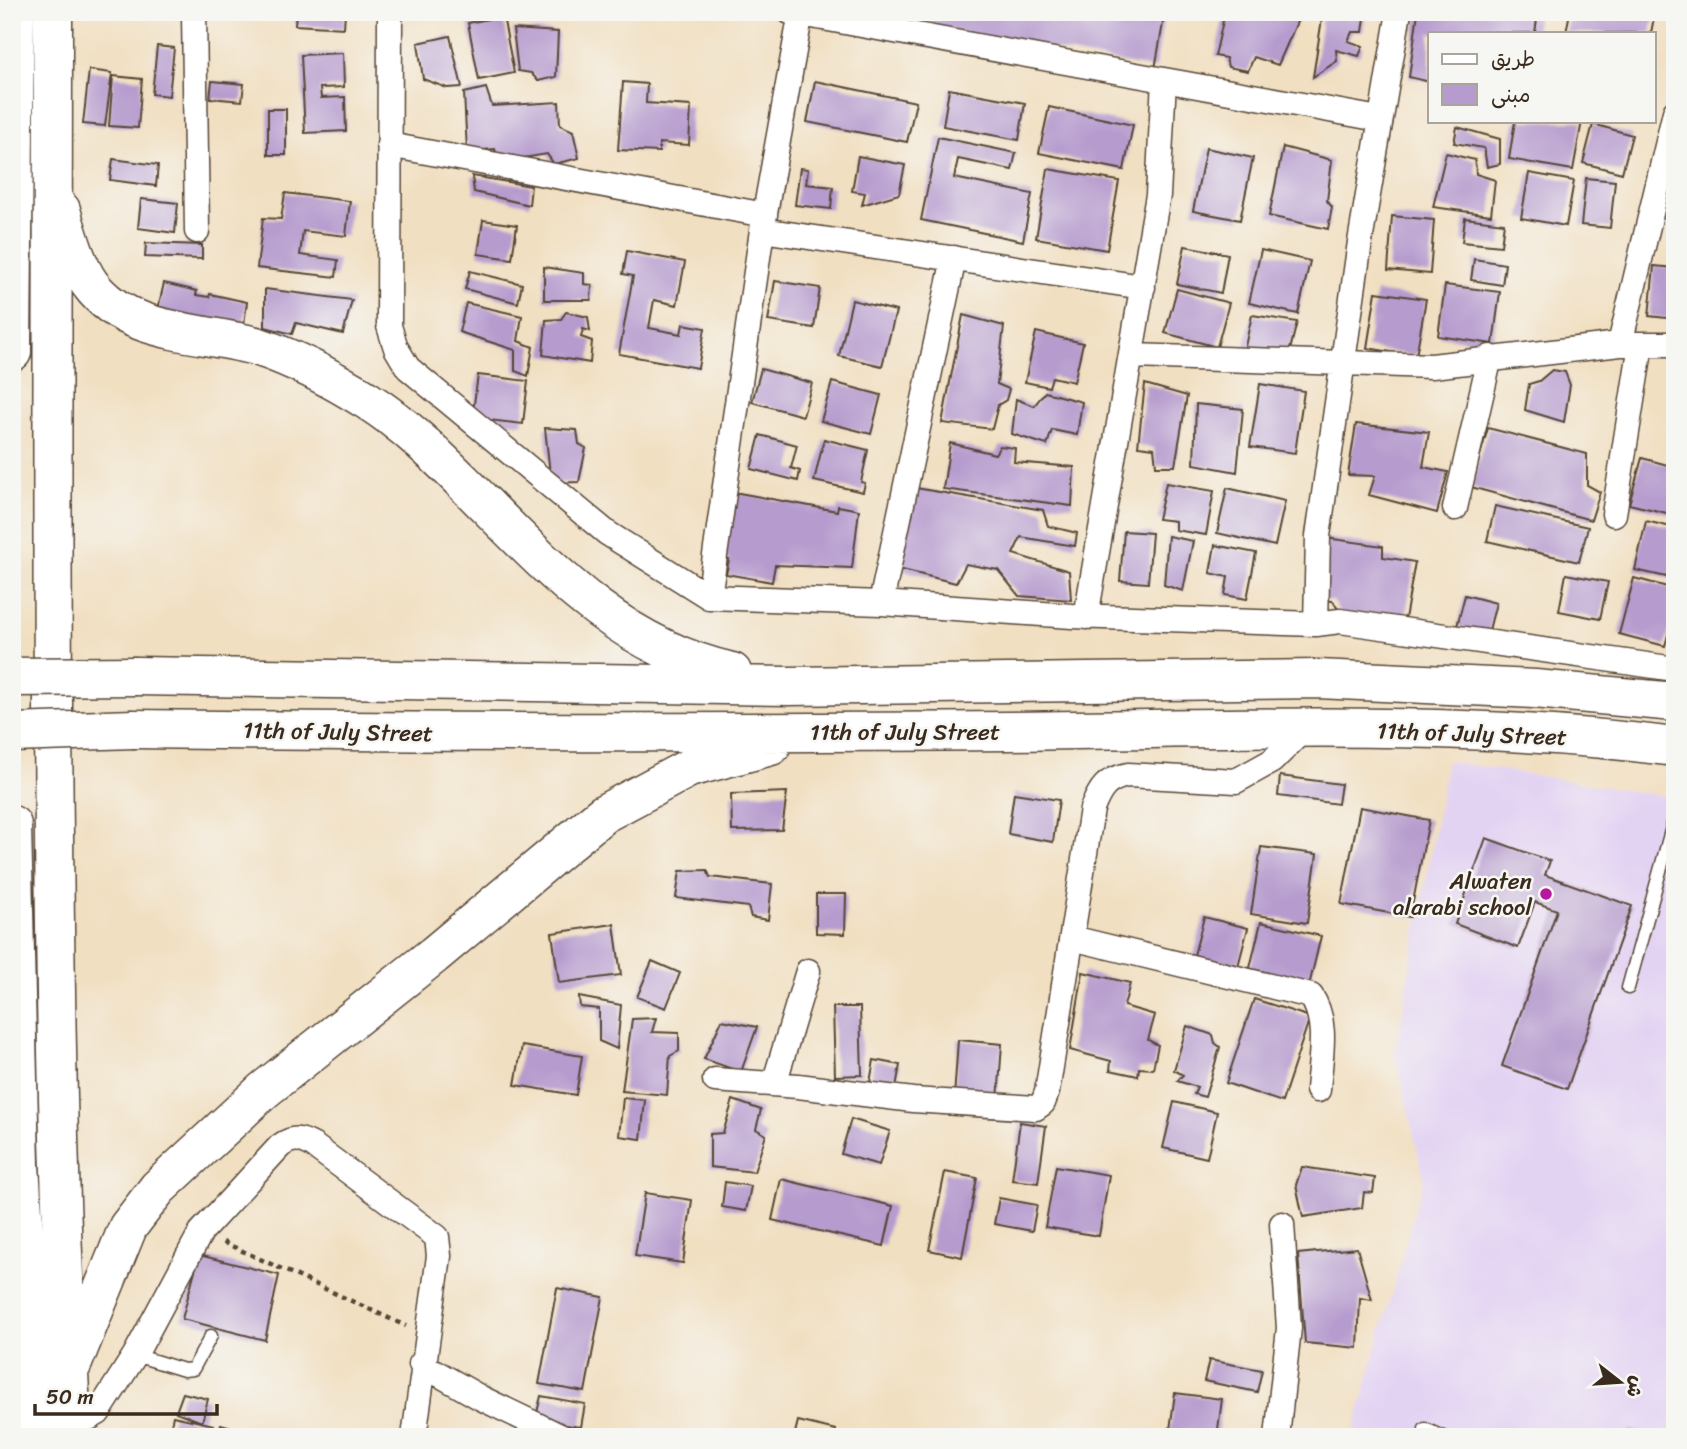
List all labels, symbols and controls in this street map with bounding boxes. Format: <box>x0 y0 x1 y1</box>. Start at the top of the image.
legend <box>1428 32 1656 122</box>
text: طريق <box>1491 40 1535 78</box>
text: مبنى <box>1491 76 1530 114</box>
street label: 11th of July Street <box>243 710 433 754</box>
street label: 11th of July Street <box>1376 710 1568 758</box>
street label: 11th of July Street <box>810 712 1000 753</box>
place label: Alwaten alarabi school <box>1393 861 1532 928</box>
marker: Alwaten alarabi school <box>1538 886 1554 902</box>
north arrow <box>1586 1348 1656 1418</box>
scale bar <box>35 1372 217 1416</box>
text: ش <box>1617 1372 1655 1402</box>
text: 50 m <box>46 1378 94 1416</box>

